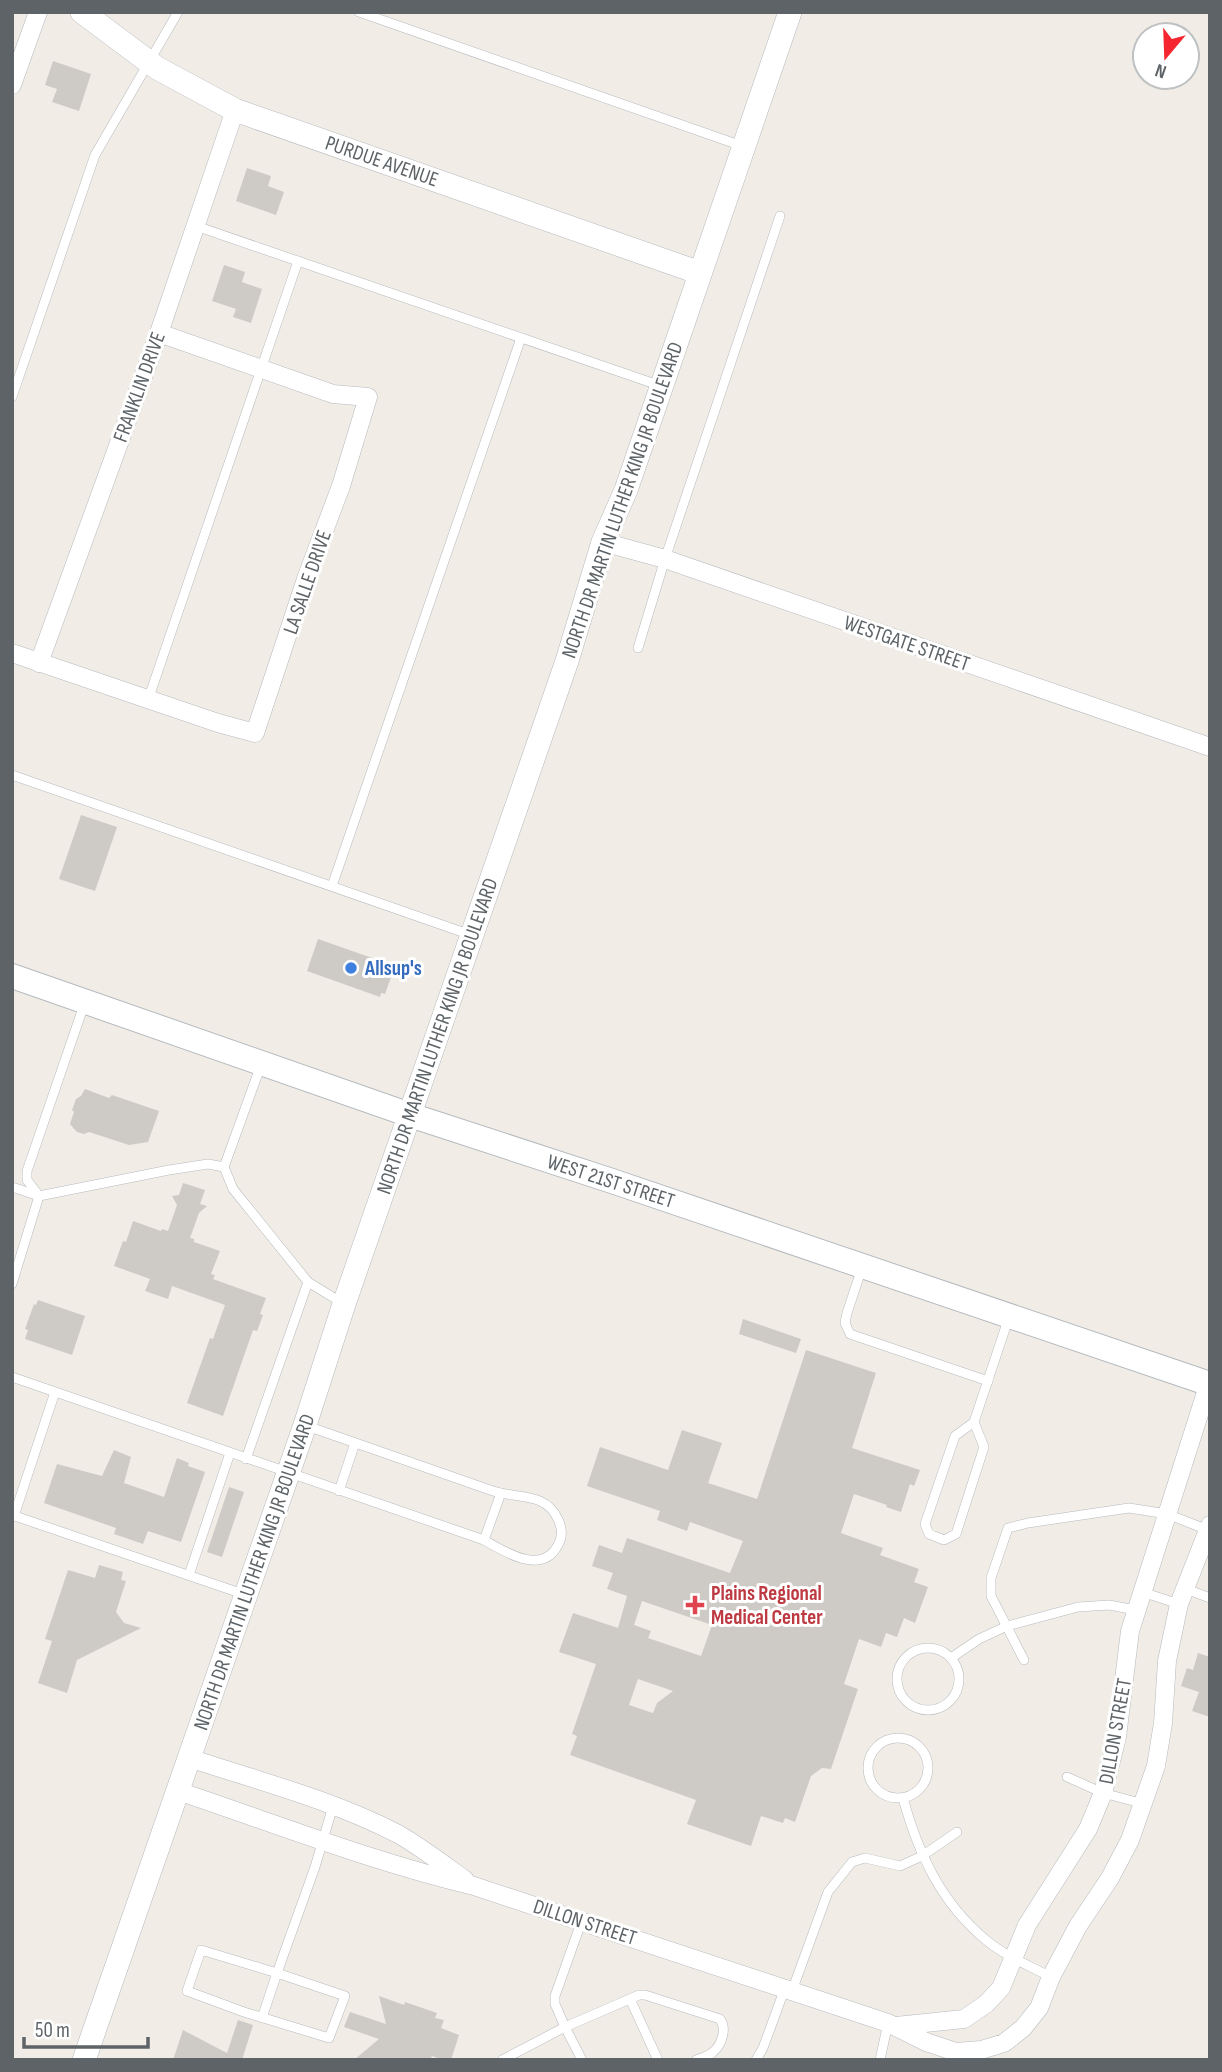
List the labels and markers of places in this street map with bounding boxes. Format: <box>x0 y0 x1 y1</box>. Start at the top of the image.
place label: Allsup's <box>364 956 422 981</box>
marker: Allsup's <box>343 960 359 976</box>
place label: Plains Regional Medical Center <box>711 1581 823 1630</box>
marker: Plains Regional Medical Center <box>685 1595 705 1615</box>

